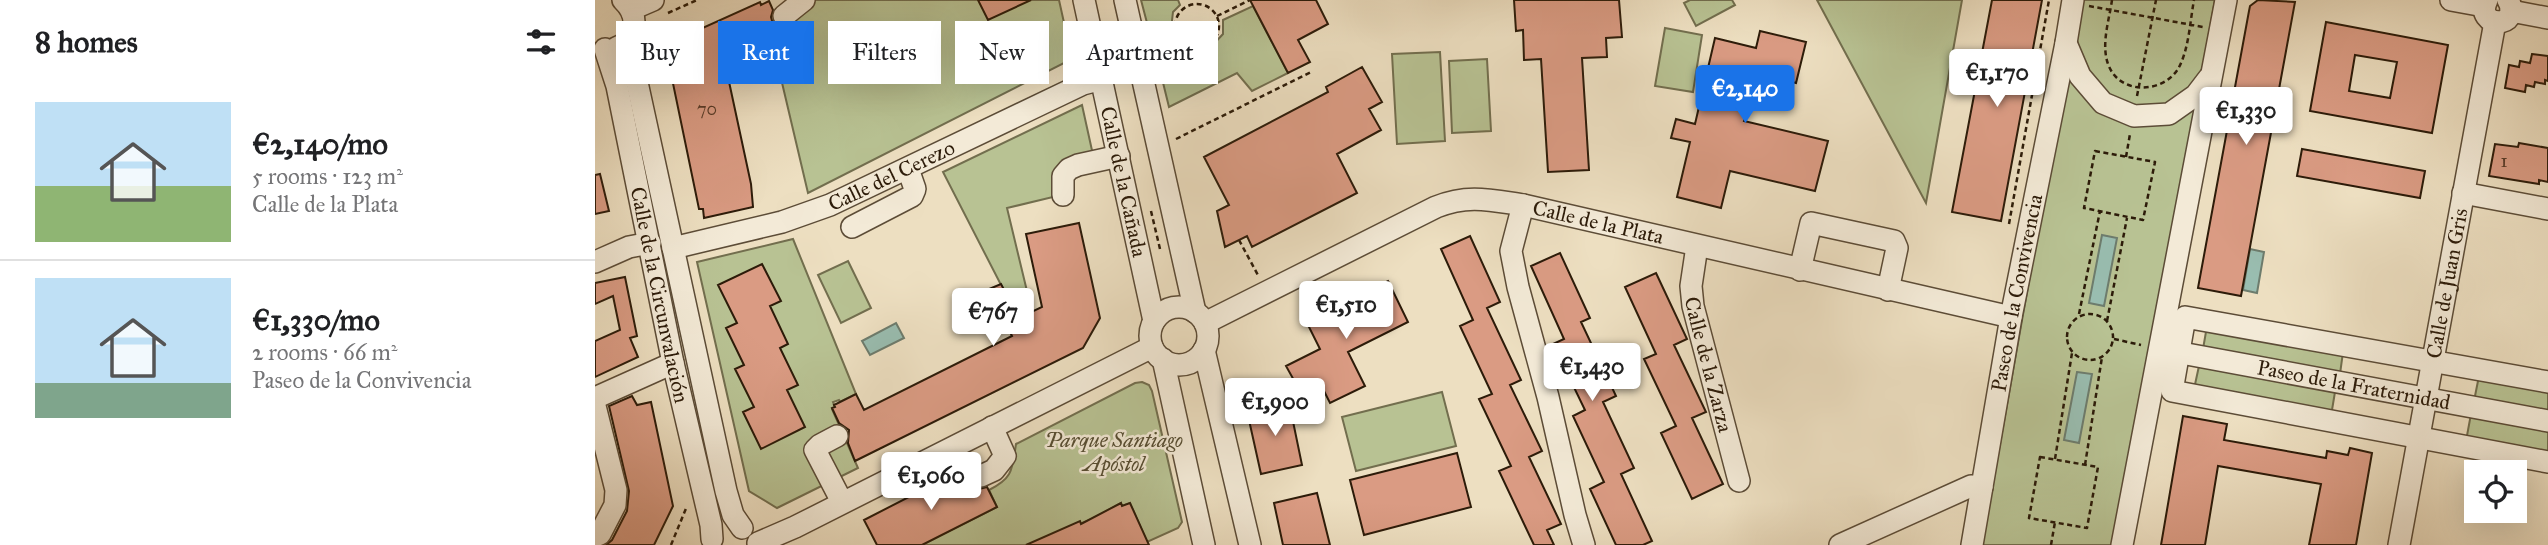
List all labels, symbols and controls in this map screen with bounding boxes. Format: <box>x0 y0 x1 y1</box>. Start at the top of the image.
chip: Buy <box>616 21 704 84</box>
chip: Rent <box>718 21 814 84</box>
chip: Filters <box>828 21 941 84</box>
chip: New <box>955 21 1049 84</box>
chip: Apartment <box>1063 21 1218 84</box>
icon: filters <box>522 23 560 61</box>
text: 8 homes <box>35 24 138 60</box>
pin: €1,170 <box>1940 50 2054 109</box>
text: €1,170 <box>1965 58 2029 86</box>
pin: €2,140 <box>1688 66 1802 125</box>
text: €2,140 <box>1711 74 1779 102</box>
pin: €1,330 <box>2189 88 2303 147</box>
text: €1,330 <box>2216 96 2276 124</box>
house number: 70 <box>697 98 717 120</box>
street label: Calle de la Cañada <box>1095 104 1153 260</box>
text: €2,140/mo <box>252 126 388 162</box>
icon: home <box>91 130 175 214</box>
street label: Calle del Cerezo <box>824 134 959 217</box>
house number: 1 <box>2500 150 2508 172</box>
text: 5 rooms · 123 m² <box>252 162 403 190</box>
street label: Calle de la Circunvalación <box>625 185 695 405</box>
text: Calle de la Plata <box>252 190 398 218</box>
street label: Paseo de la Convivencia <box>1985 192 2048 394</box>
street label: Calle de la Plata <box>1530 195 1666 250</box>
street label: Calle de Juan Gris <box>2420 206 2474 361</box>
pin: €1,510 <box>1289 282 1403 341</box>
pin: €767 <box>952 288 1034 348</box>
text: €1,510 <box>1315 290 1377 318</box>
street label: Calle de la Zarza <box>1679 296 1739 435</box>
text: €767 <box>968 297 1018 325</box>
text: €1,330/mo <box>252 302 380 338</box>
icon: home <box>91 306 175 390</box>
text: 2 rooms · 66 m² <box>252 338 397 366</box>
pin: €1,430 <box>1535 344 1649 403</box>
text: €1,430 <box>1560 352 1624 380</box>
street label: Paseo de la Fraternidad <box>2255 354 2453 416</box>
text: Paseo de la Convivencia <box>252 366 471 394</box>
pin: €1,900 <box>1218 378 1332 438</box>
text: €1,900 <box>1241 387 1309 415</box>
park label: Parque Santiago Apóstol <box>1045 427 1183 477</box>
pin: €1,060 <box>874 452 988 512</box>
map controls <box>2464 460 2527 523</box>
button: locate <box>2464 460 2527 523</box>
text: €1,060 <box>897 461 965 489</box>

